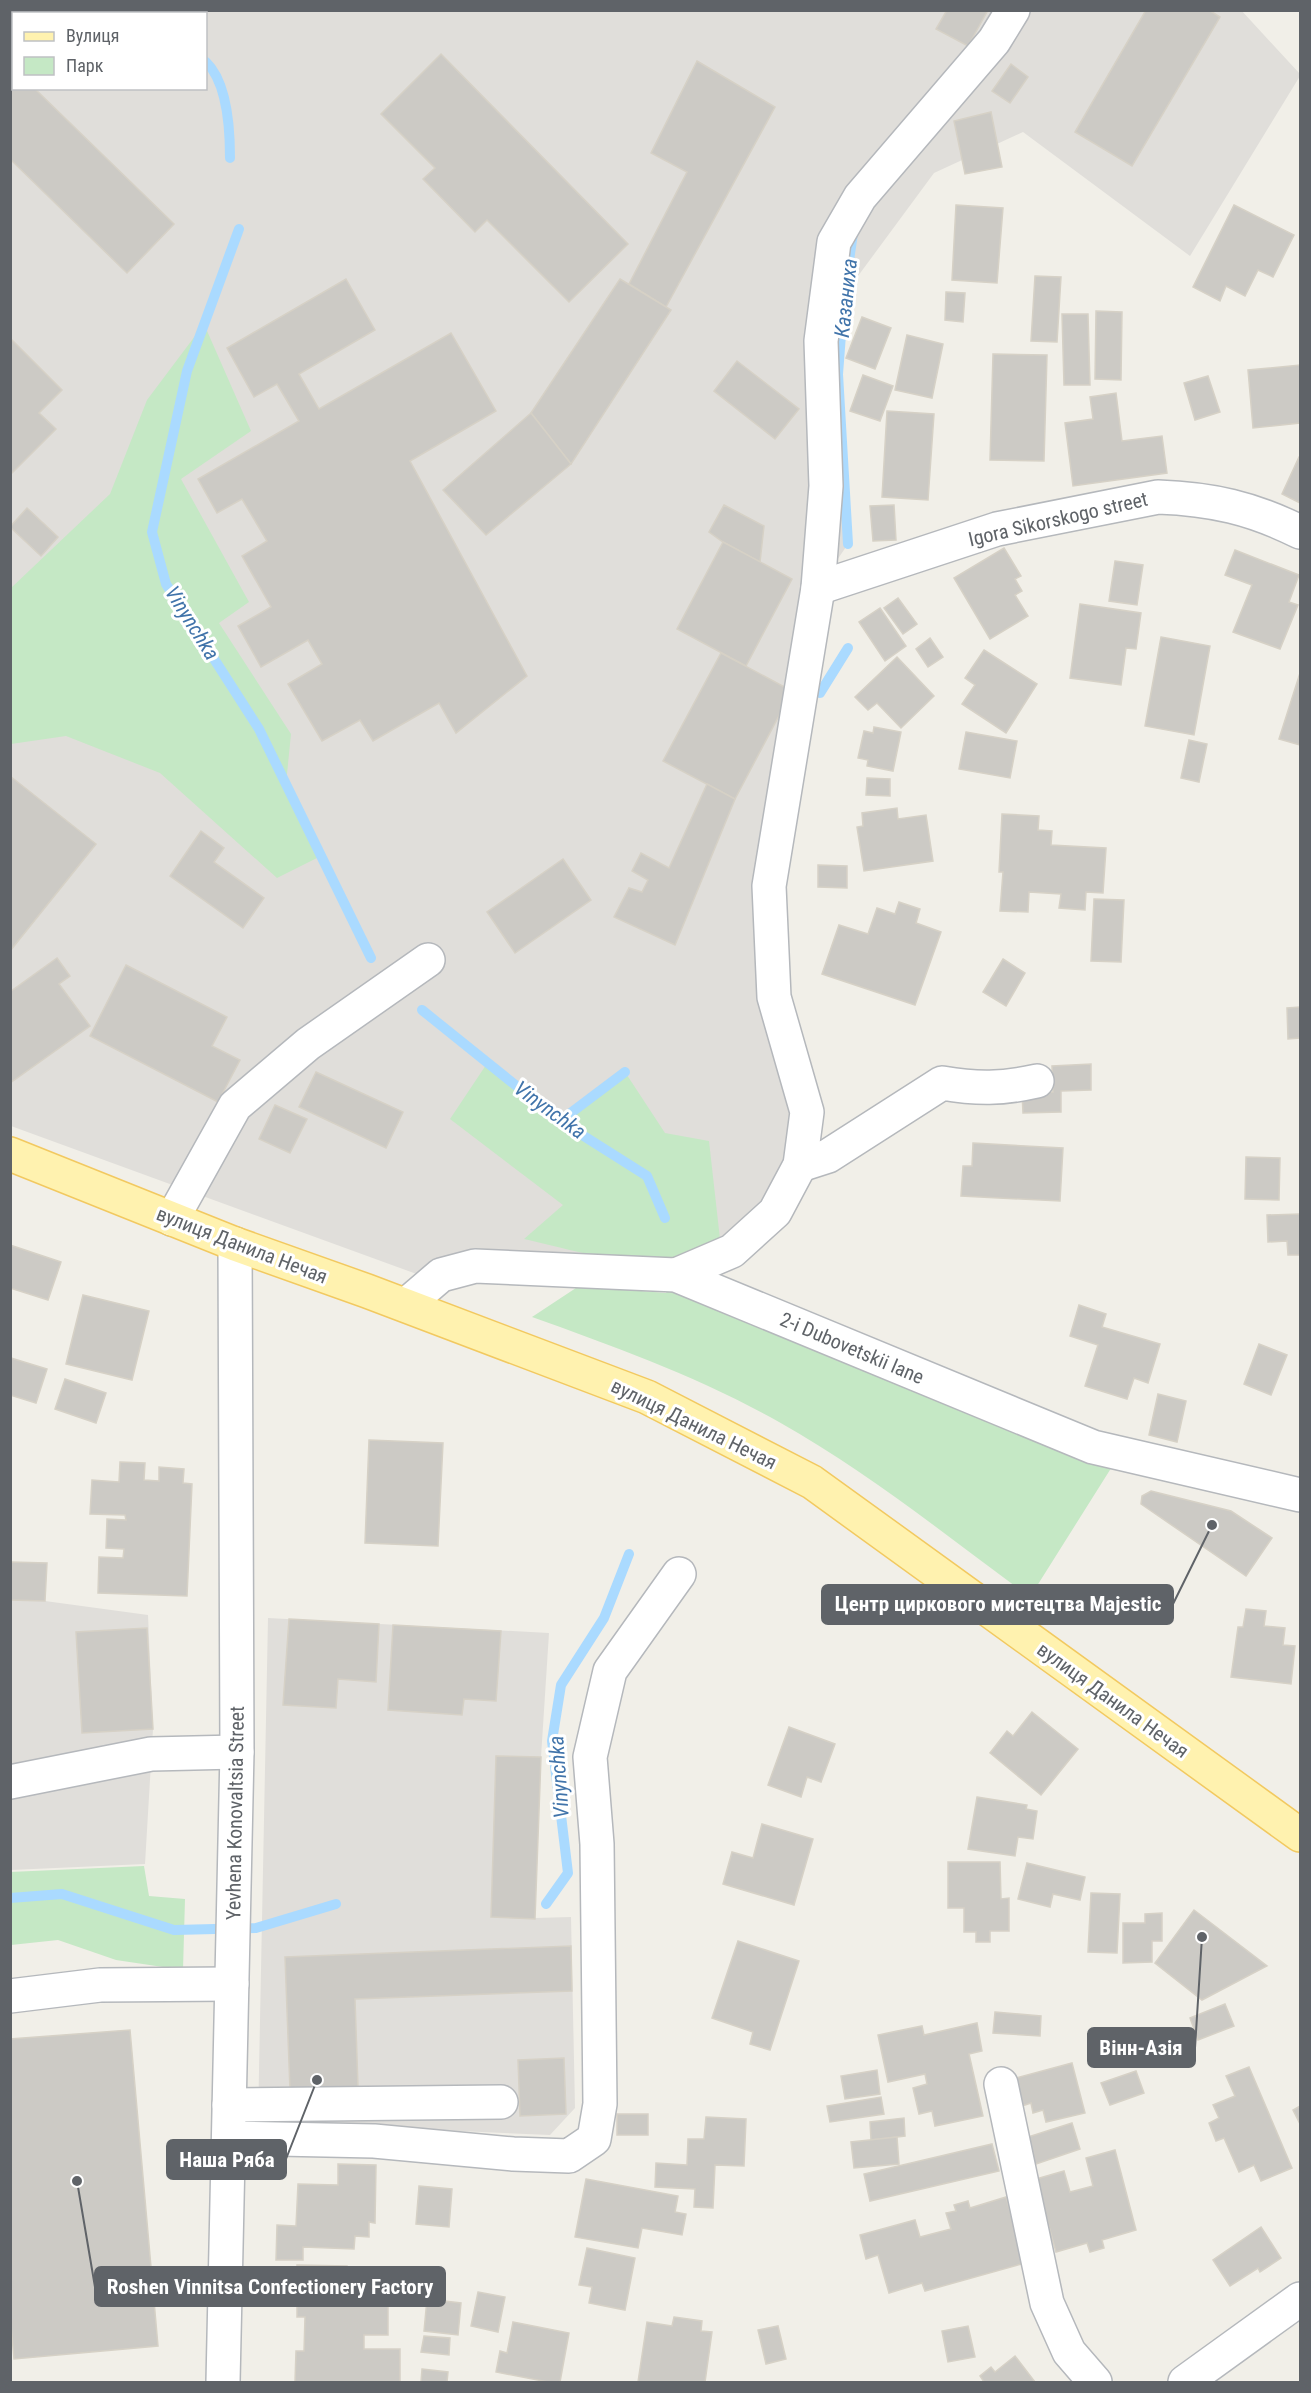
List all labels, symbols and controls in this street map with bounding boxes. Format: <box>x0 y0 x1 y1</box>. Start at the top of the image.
legend <box>12 12 207 90</box>
text: Вулиця <box>66 25 120 46</box>
text: Парк <box>66 55 104 76</box>
water label: Казаниха <box>830 257 862 339</box>
street label: Igora Sikorskogo street <box>966 487 1150 551</box>
water label: Vinynchka <box>160 582 224 664</box>
water label: Vinynchka <box>510 1076 590 1144</box>
street label: вулиця Данила Нечая <box>153 1201 331 1289</box>
street label: 2-i Dubovetskii lane <box>777 1307 927 1389</box>
street label: вулиця Данила Нечая <box>607 1373 781 1475</box>
callout: Центр циркового мистецтва Majestic <box>822 1585 1173 1624</box>
text: Центр циркового мистецтва Majestic <box>835 1592 1162 1616</box>
street label: вулиця Данила Нечая <box>1033 1637 1193 1763</box>
street label: Yevhena Konovaltsia Street <box>221 1706 249 1920</box>
water label: Vinynchka <box>544 1735 574 1819</box>
callout: Вінн-Азія <box>1088 2028 1195 2067</box>
text: Вінн-Азія <box>1099 2036 1183 2060</box>
callout: Наша Ряба <box>167 2140 286 2179</box>
text: Наша Ряба <box>179 2148 275 2172</box>
callout: Roshen Vinnitsa Confectionery Factory <box>95 2267 445 2306</box>
text: Roshen Vinnitsa Confectionery Factory <box>107 2275 434 2299</box>

